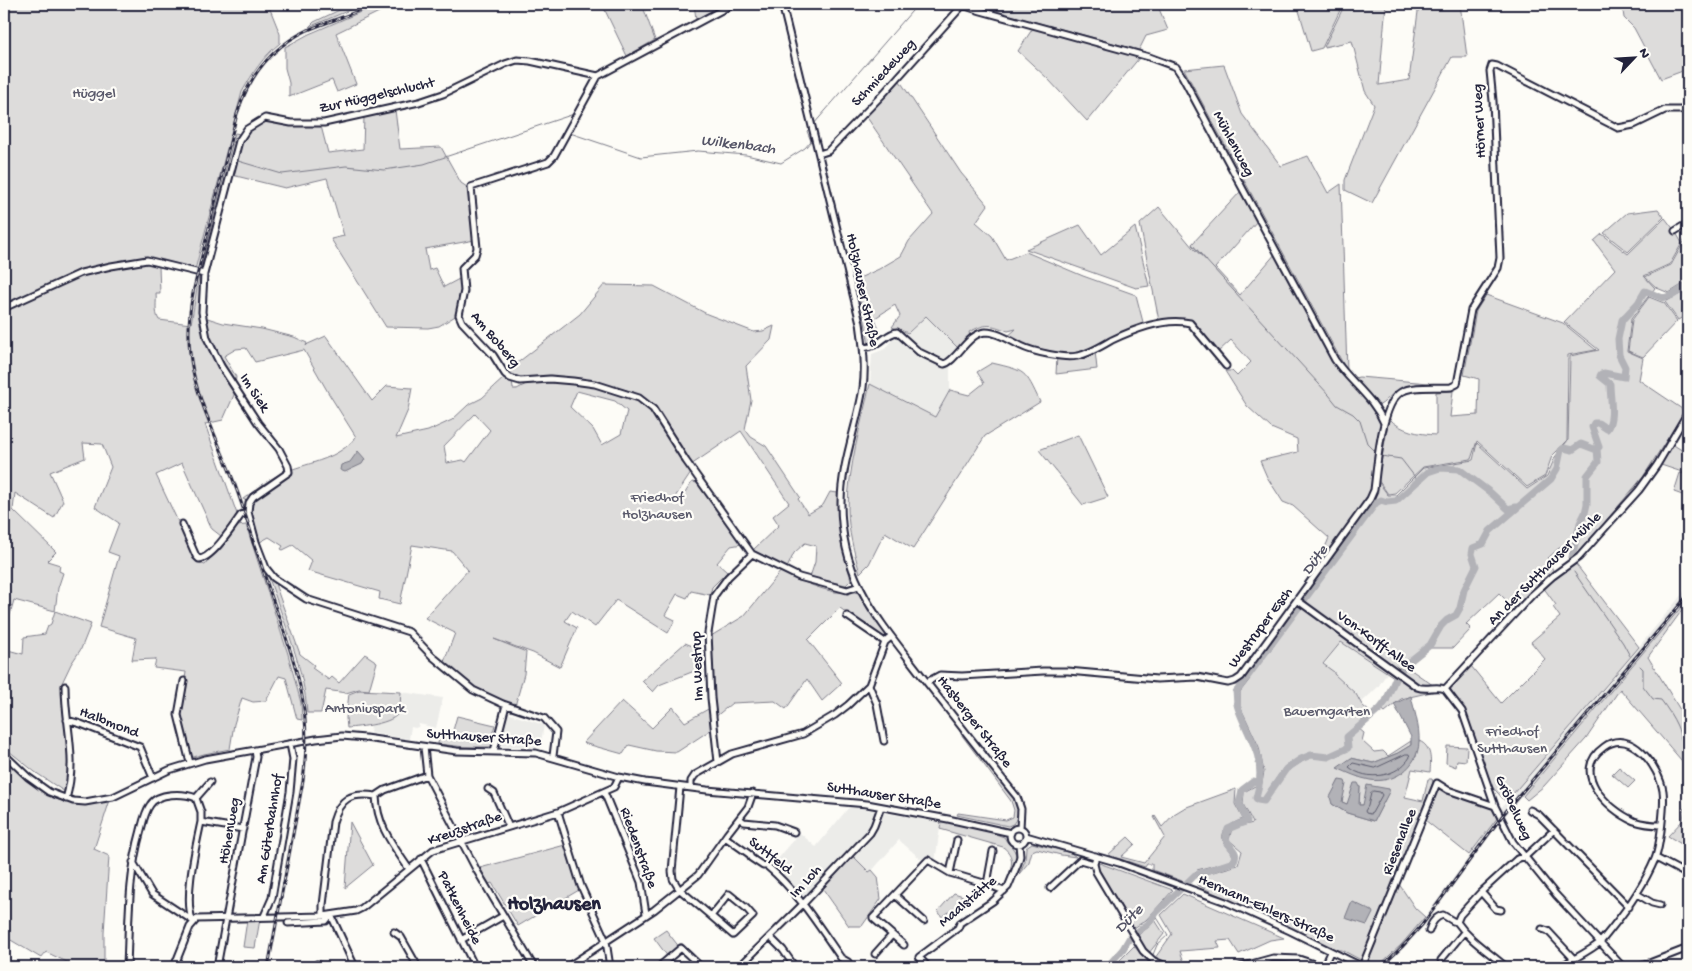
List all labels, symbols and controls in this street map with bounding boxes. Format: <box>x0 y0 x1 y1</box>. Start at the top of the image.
north arrow <box>1610 32 1660 82</box>
street label: Schmiedeweg <box>848 35 920 111</box>
text: N <box>1634 46 1653 61</box>
street label: Zur Hüggelschlucht <box>318 74 438 118</box>
street label: Hörner Weg <box>1469 83 1491 159</box>
park label: Hüggel <box>72 85 116 103</box>
street label: Mühlenweg <box>1208 108 1258 180</box>
water label: Wilkenbach <box>700 132 777 160</box>
street label: Holzhauser Straße <box>841 232 883 349</box>
street label: Am Boberg <box>466 308 524 372</box>
street label: Im Siek <box>235 370 274 417</box>
park label: Friedhof Holzhausen <box>622 489 692 524</box>
street label: An der Sutthauser Mühle <box>1484 508 1606 630</box>
water label: Düte <box>1299 542 1334 580</box>
street label: Westruper Esch <box>1225 584 1297 672</box>
street label: Von-Korff-Allee <box>1332 606 1420 677</box>
street label: Im Westrup <box>688 630 708 701</box>
street label: Hasberger Straße <box>932 672 1016 772</box>
park label: Antoniuspark <box>325 700 407 718</box>
street label: Halbmond <box>77 703 143 743</box>
park label: Bauerngarten <box>1283 703 1370 721</box>
park label: Friedhof Sutthausen <box>1477 723 1547 758</box>
street label: Sutthauser Straße <box>426 725 542 751</box>
street label: Am Güterbahnhof <box>252 772 288 885</box>
street label: Gröbelweg <box>1490 773 1536 843</box>
street label: Sutthauser Straße <box>826 778 943 814</box>
street label: Höhenweg <box>215 796 245 866</box>
street label: Riedenstraße <box>615 805 661 891</box>
street label: Riesenallee <box>1379 806 1421 878</box>
street label: Kreuzstraße <box>426 808 505 850</box>
street label: Suttfeld <box>744 833 796 879</box>
street label: Im Loh <box>786 862 826 902</box>
street label: Patkenheide <box>432 867 485 948</box>
street label: Hermann-Ehlers-Straße <box>1195 871 1337 947</box>
street label: Maalstätte <box>935 872 1001 931</box>
district label: Holzhausen <box>507 894 601 917</box>
water label: Düte <box>1112 901 1149 938</box>

